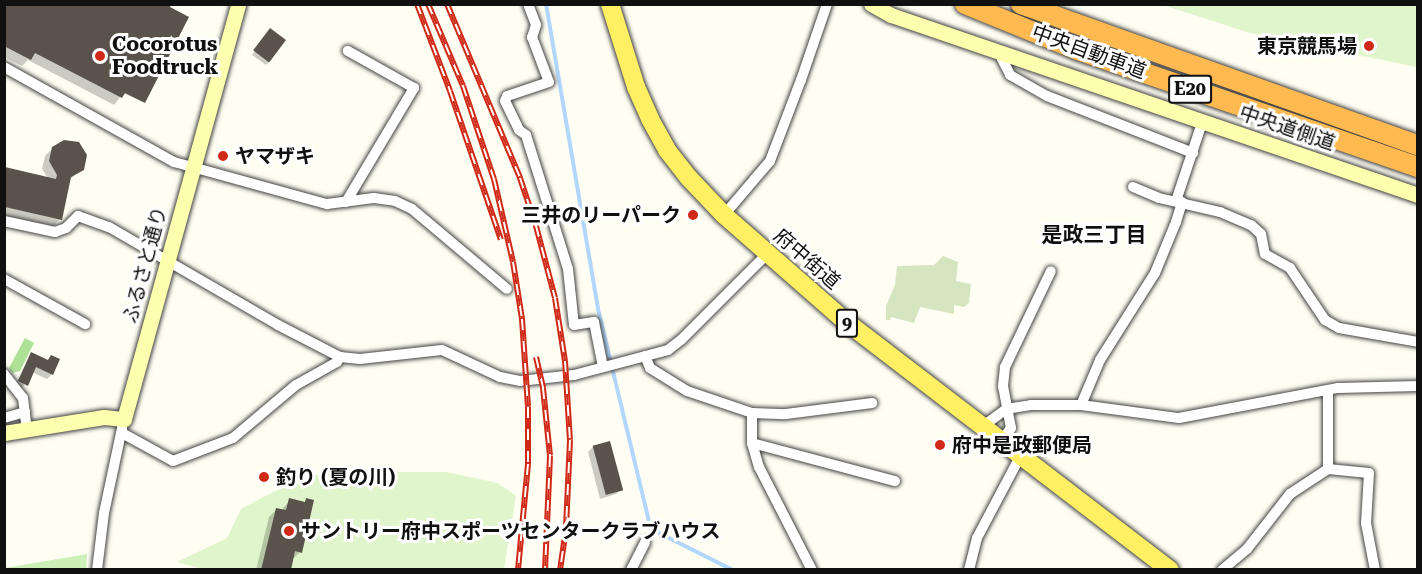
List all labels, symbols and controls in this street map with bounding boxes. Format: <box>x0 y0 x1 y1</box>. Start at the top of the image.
street label: 中央自動車道 <box>1029 20 1149 84</box>
place label: Cocorotus Foodtruck <box>112 33 218 80</box>
place label: 東京競馬場 <box>1257 34 1357 58</box>
marker: 東京競馬場 <box>1362 39 1376 53</box>
marker: Cocorotus Foodtruck <box>93 49 107 63</box>
road number: E20 <box>1168 74 1212 104</box>
street label: 中央道側道 <box>1236 100 1338 156</box>
place label: ヤマザキ <box>235 144 315 168</box>
marker: ヤマザキ <box>216 149 230 163</box>
place label: 三井のリーパーク <box>521 203 681 227</box>
street label: ふるさと通り <box>118 204 172 326</box>
marker: 三井のリーパーク <box>686 208 700 222</box>
district label: 是政三丁目 <box>1042 222 1146 248</box>
street label: 府中街道 <box>769 224 845 294</box>
road number: 9 <box>835 308 859 338</box>
place label: 府中是政郵便局 <box>952 433 1092 457</box>
marker: 府中是政郵便局 <box>933 438 947 452</box>
place label: 釣り (夏の川) <box>276 465 395 489</box>
marker: 釣り (夏の川) <box>257 470 271 484</box>
place label: サントリー府中スポーツセンタークラブハウス <box>301 519 721 543</box>
marker: サントリー府中スポーツセンタークラブハウス <box>282 524 296 538</box>

